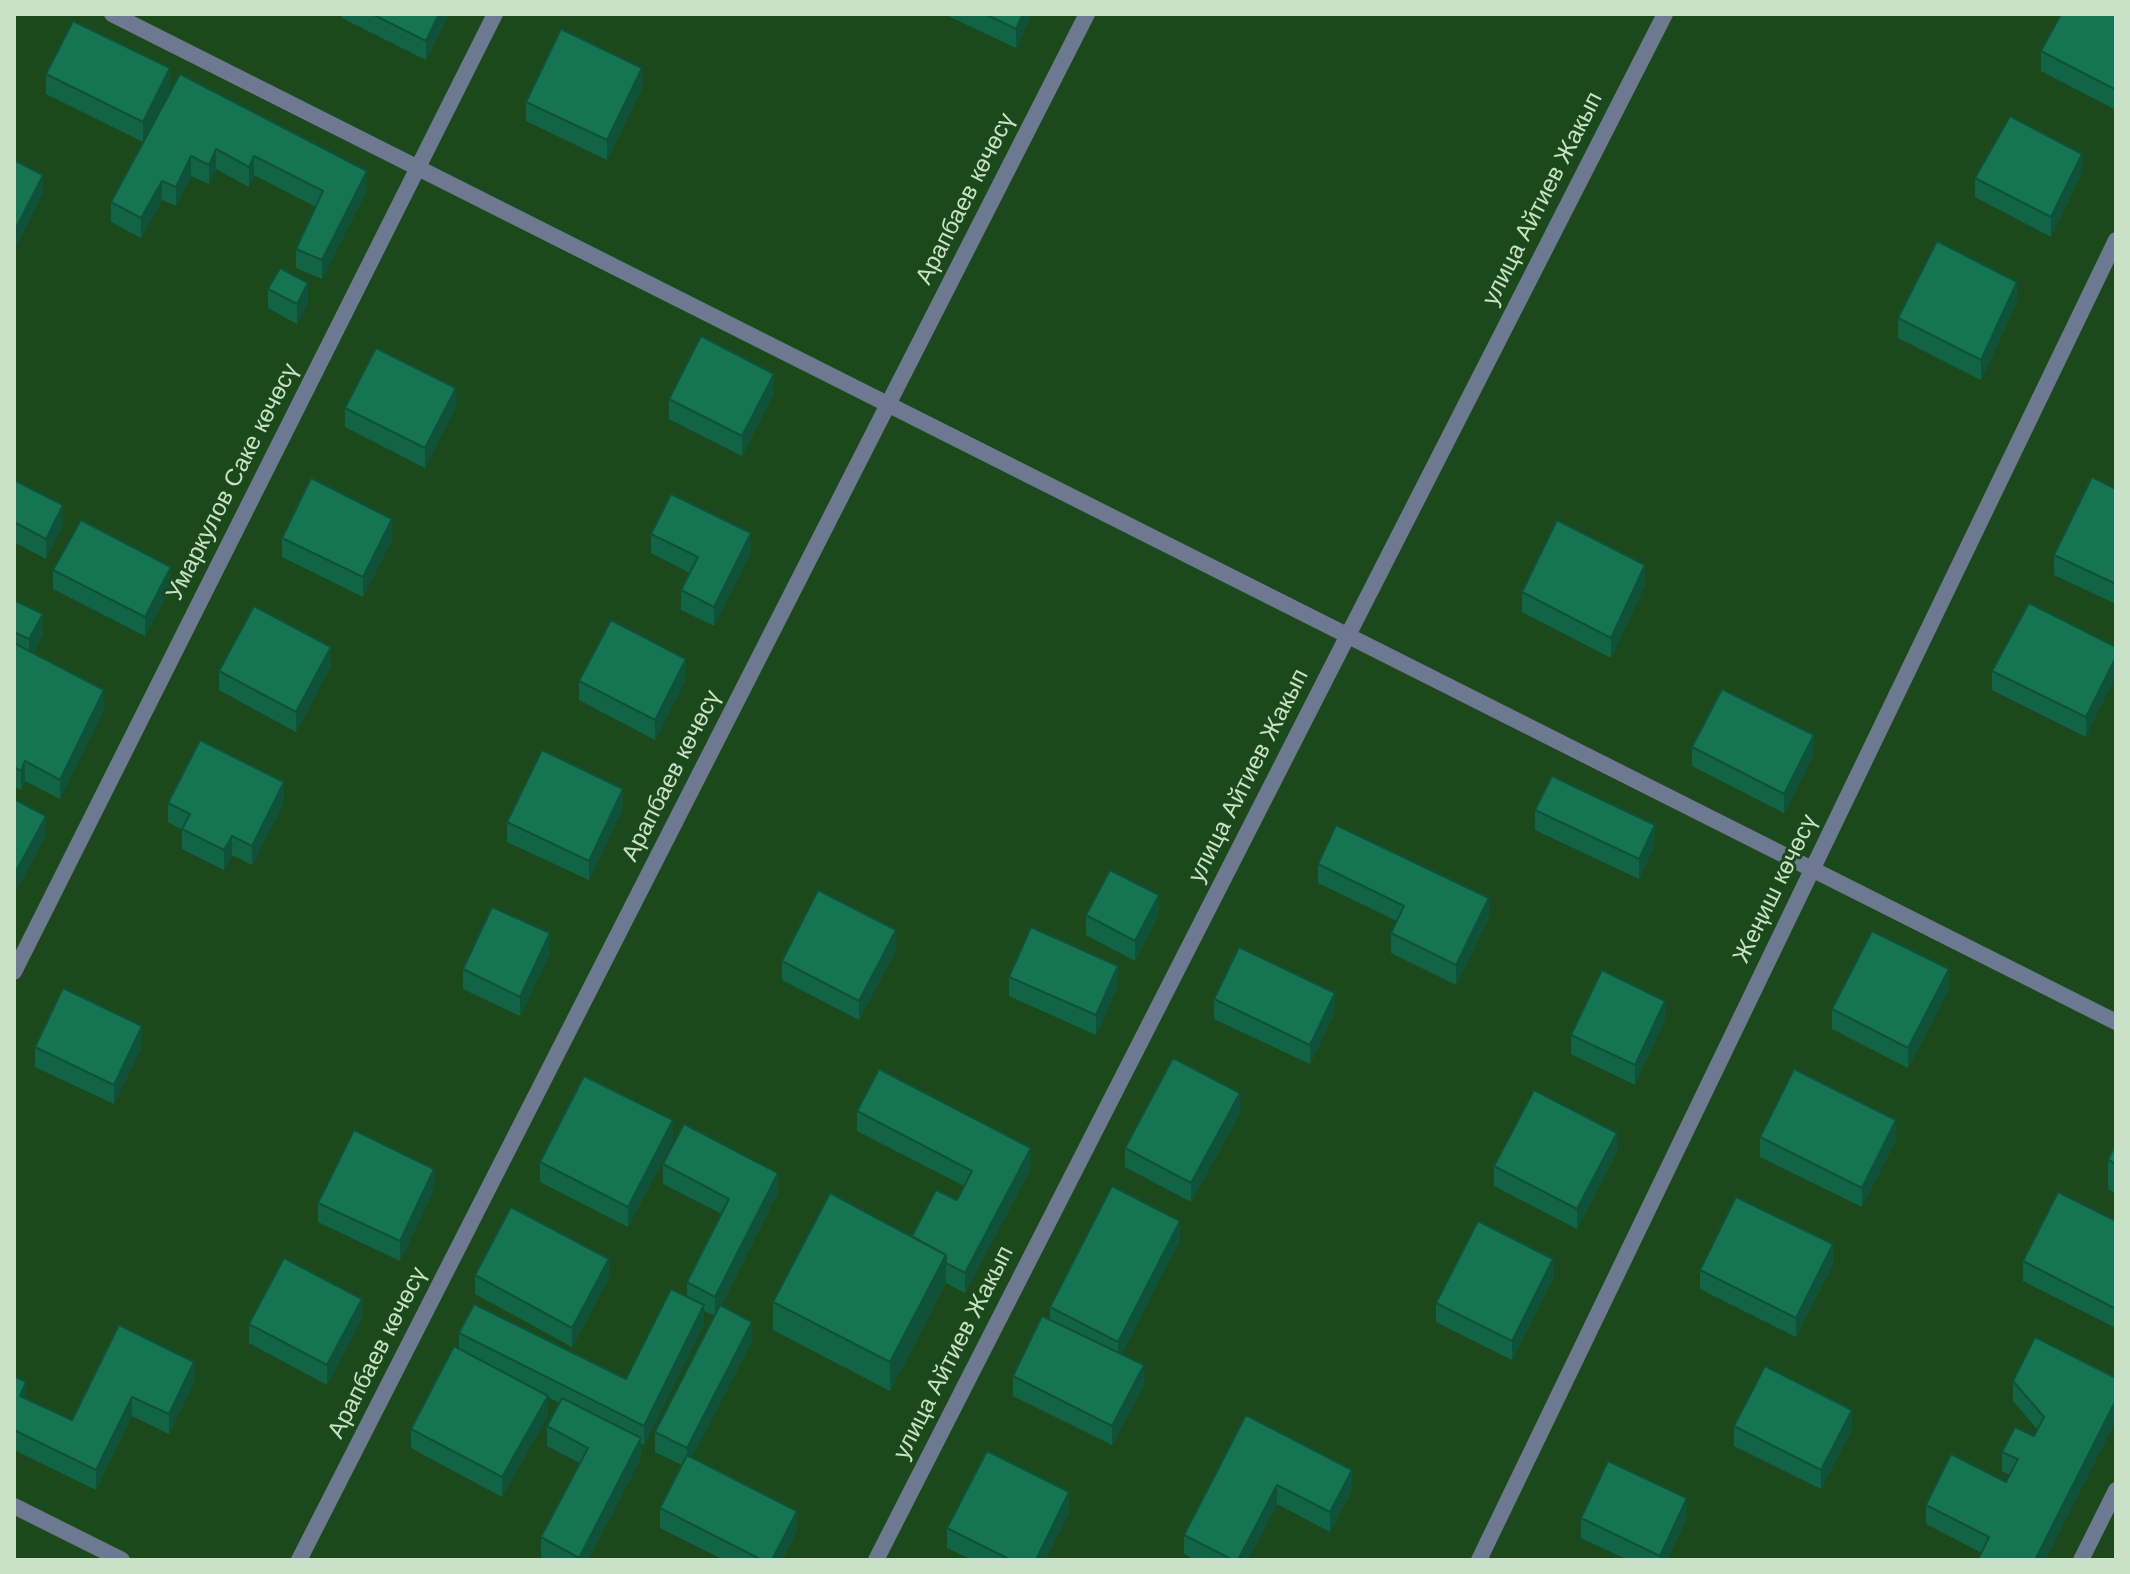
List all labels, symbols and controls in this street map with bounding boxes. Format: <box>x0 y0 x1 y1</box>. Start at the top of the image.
street label: улица Айтиев Жакып <box>1477 87 1609 311</box>
street label: Арапбаев көчөсү <box>910 108 1022 290</box>
street label: Умаркулов Саке көчөсү <box>161 359 305 605</box>
street label: улица Айтиев Жакып <box>1183 664 1315 888</box>
street label: Арапбаев көчөсү <box>616 685 728 867</box>
street label: Жеңиш көчөсү <box>1728 810 1824 968</box>
street label: улица Айтиев Жакып <box>888 1241 1020 1465</box>
street label: Арапбаев көчөсү <box>322 1262 434 1444</box>

